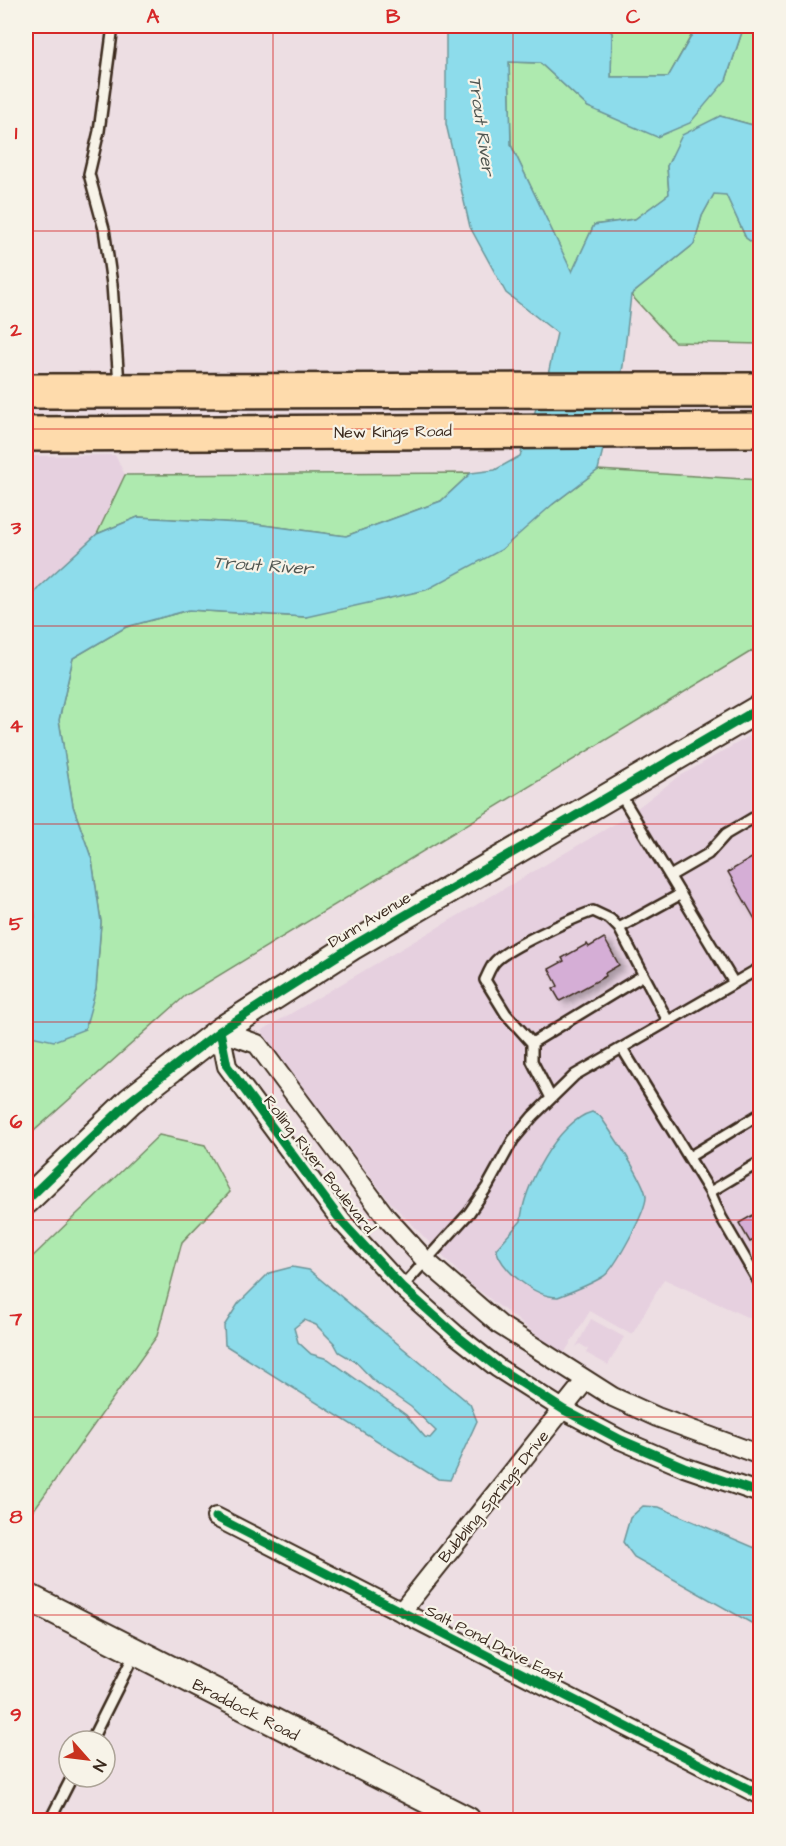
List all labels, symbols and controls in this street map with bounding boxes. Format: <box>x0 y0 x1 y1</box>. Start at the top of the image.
text: A <box>147 3 160 31</box>
text: B <box>386 3 401 31</box>
text: C <box>626 3 641 31</box>
water label: Trout River <box>462 75 501 179</box>
text: 1 <box>15 119 18 147</box>
text: 2 <box>9 316 22 344</box>
street label: New Kings Road <box>334 420 452 445</box>
text: 3 <box>10 514 22 542</box>
water label: Trout River <box>212 550 316 582</box>
text: 4 <box>9 712 23 740</box>
street label: Dunn Avenue <box>324 886 415 953</box>
text: 5 <box>9 910 24 938</box>
street label: Rolling River Boulevard <box>258 1091 380 1239</box>
text: 6 <box>10 1108 23 1136</box>
text: 7 <box>9 1305 23 1333</box>
street label: Bubbling Springs Drive <box>433 1425 555 1568</box>
text: 8 <box>10 1503 23 1531</box>
street label: Salt Pond Drive East <box>422 1599 568 1689</box>
street label: Braddock Road <box>188 1674 303 1746</box>
text: 9 <box>10 1701 22 1729</box>
north arrow <box>57 1729 117 1789</box>
text: N <box>87 1756 111 1775</box>

